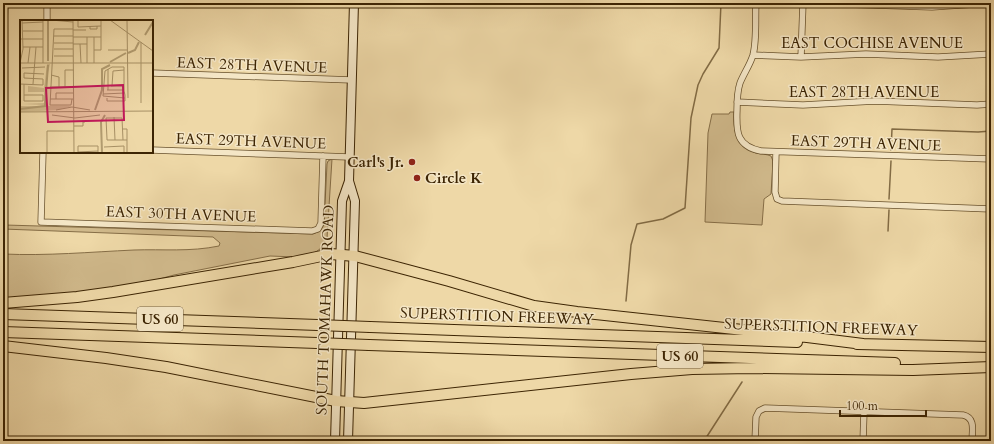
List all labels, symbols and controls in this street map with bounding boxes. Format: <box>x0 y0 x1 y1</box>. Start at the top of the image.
inset map <box>20 20 153 153</box>
street label: EAST COCHISE AVENUE <box>781 33 963 53</box>
street label: EAST 28TH AVENUE <box>176 52 328 78</box>
street label: EAST 28TH AVENUE <box>789 82 939 102</box>
street label: EAST 29TH AVENUE <box>175 128 327 154</box>
street label: EAST 29TH AVENUE <box>790 130 942 156</box>
place label: Carl's Jr. <box>347 152 404 172</box>
marker: Carl's Jr. <box>407 157 417 167</box>
place label: Circle K <box>425 168 483 188</box>
marker: Circle K <box>412 173 422 183</box>
street label: EAST 30TH AVENUE <box>105 201 257 227</box>
street label: SOUTH TOMAHAWK ROAD <box>311 205 339 415</box>
street label: SUPERSTITION FREEWAY <box>400 303 595 329</box>
road number: US 60 <box>137 307 183 331</box>
street label: SUPERSTITION FREEWAY <box>724 314 919 340</box>
road number: US 60 <box>657 344 703 368</box>
scale bar <box>840 392 926 418</box>
text: 100 m <box>846 398 879 414</box>

